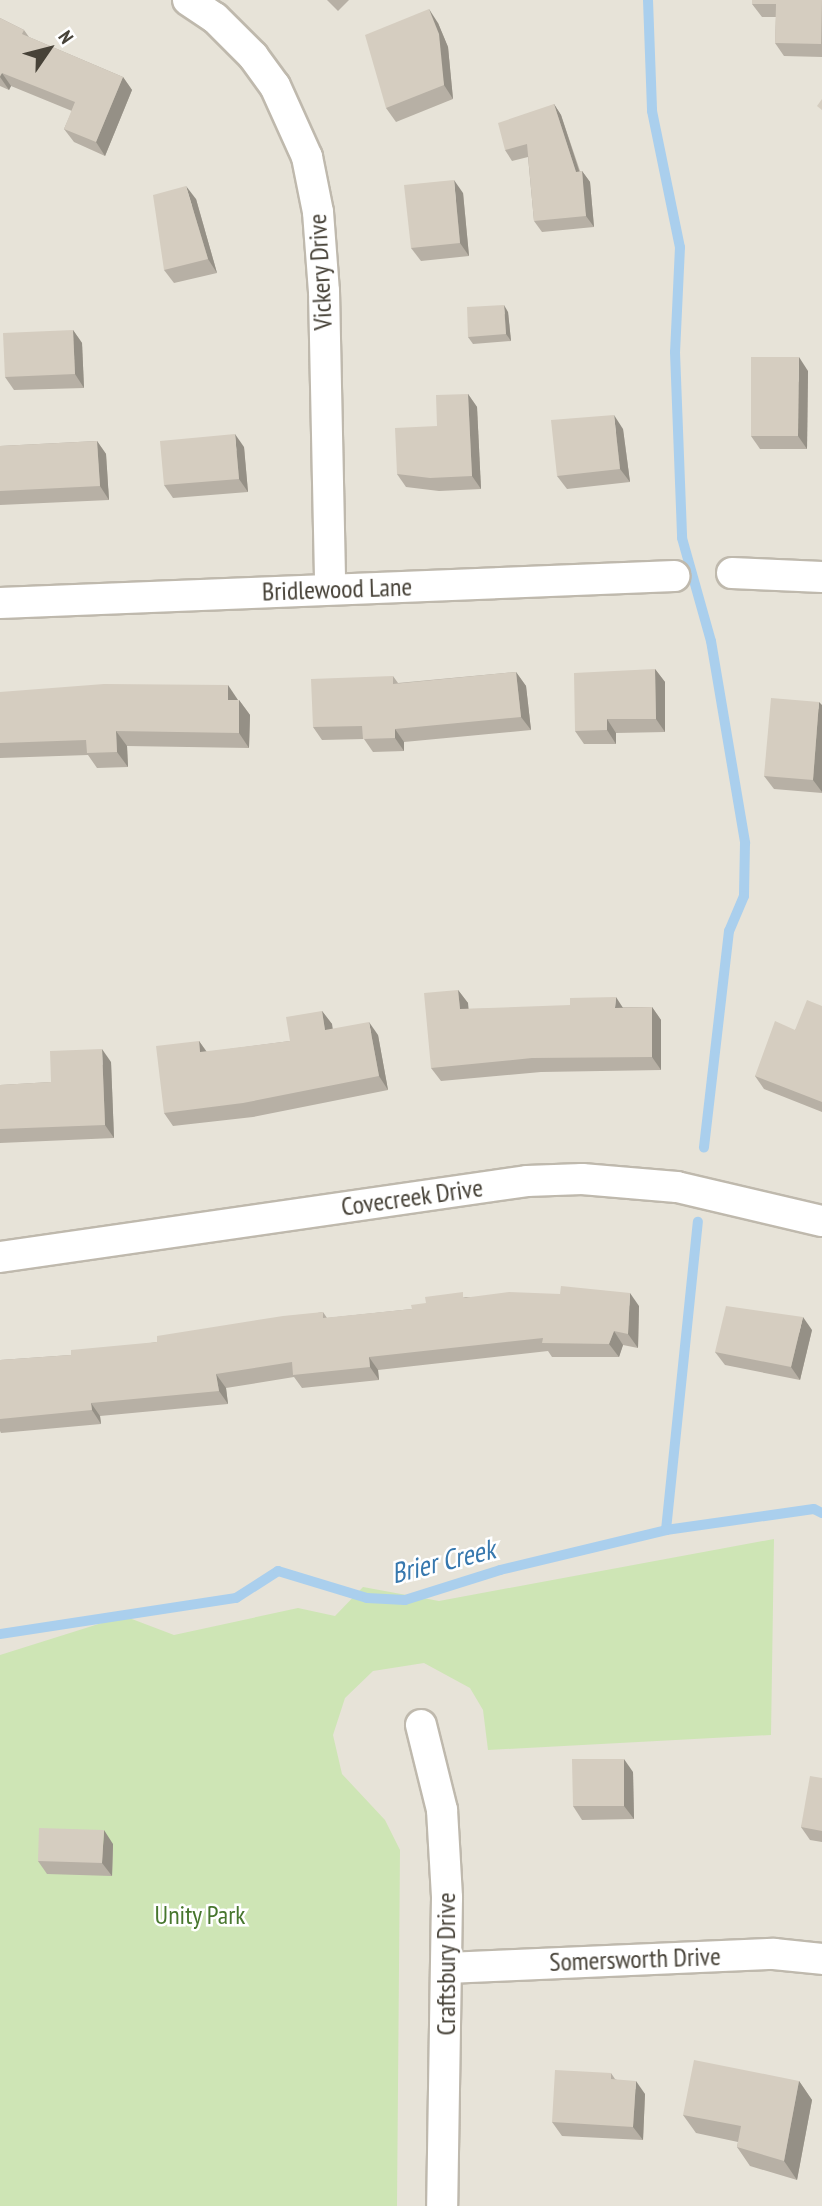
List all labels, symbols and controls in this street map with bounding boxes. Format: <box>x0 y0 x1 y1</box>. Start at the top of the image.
north arrow <box>14 14 84 84</box>
text: N <box>53 26 79 48</box>
street label: Vickery Drive <box>301 213 339 331</box>
street label: Bridlewood Lane <box>261 571 413 607</box>
street label: Covecreek Drive <box>339 1172 485 1222</box>
water label: Brier Creek <box>388 1532 498 1590</box>
street label: Craftsbury Drive <box>430 1892 462 2036</box>
park label: Unity Park <box>154 1899 246 1931</box>
street label: Somersworth Drive <box>549 1940 721 1978</box>

